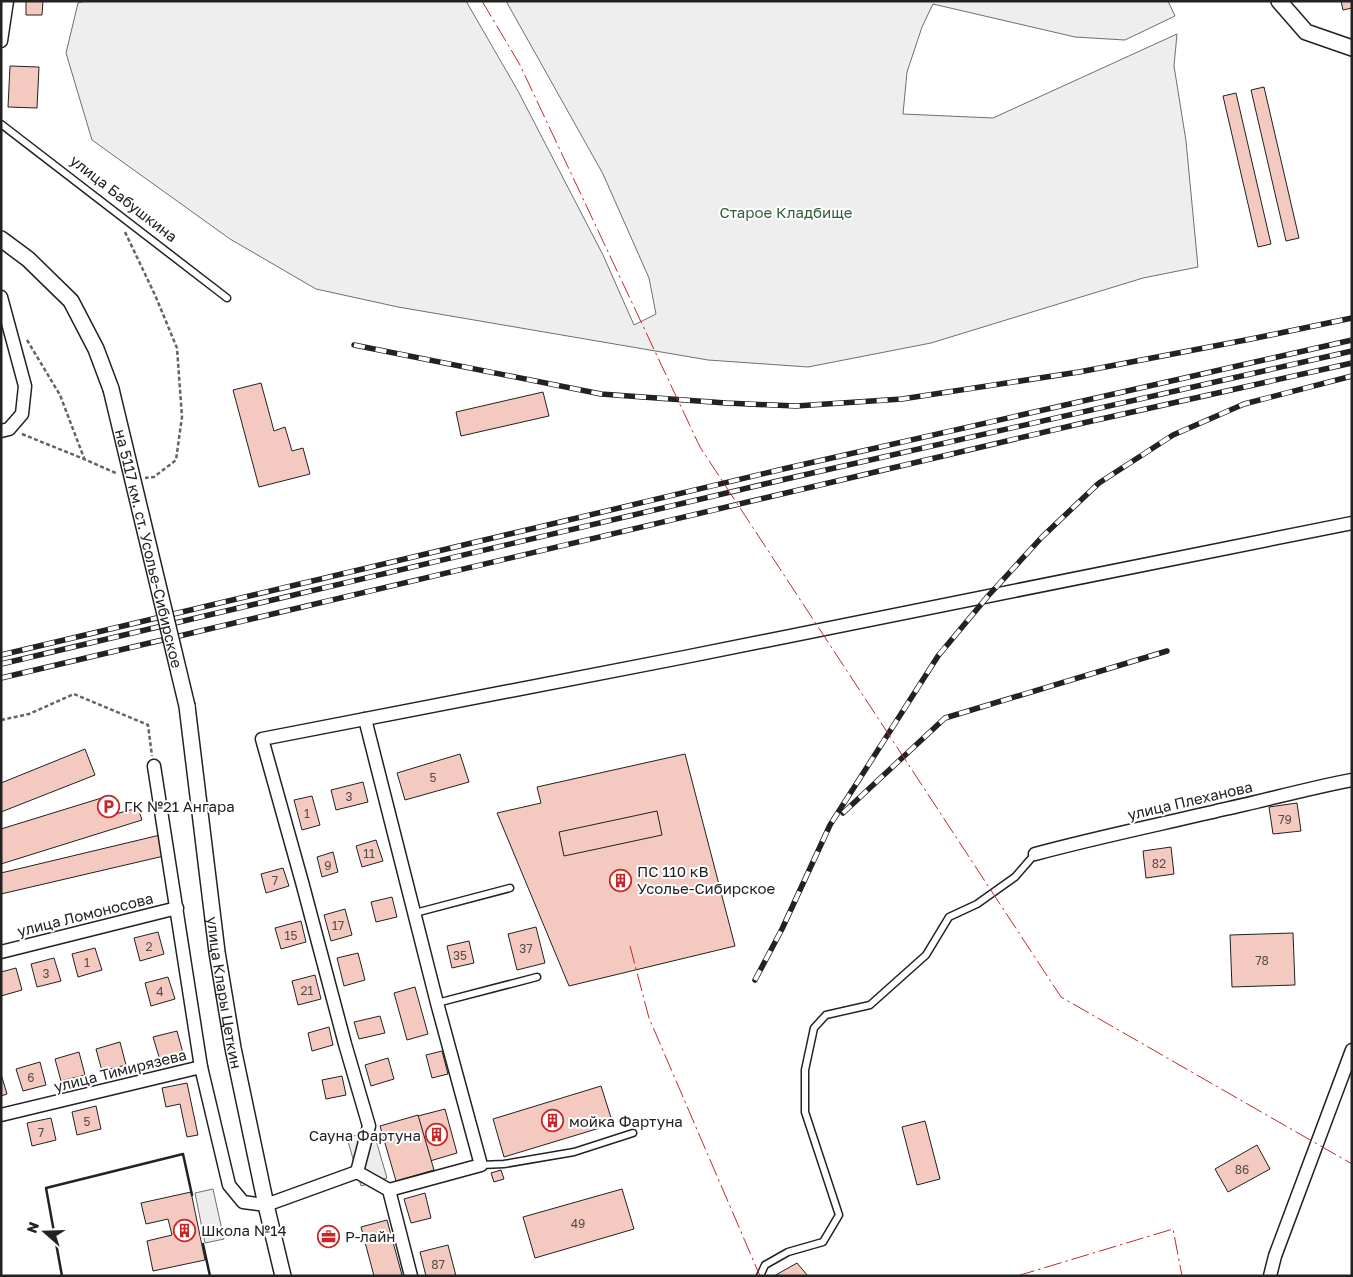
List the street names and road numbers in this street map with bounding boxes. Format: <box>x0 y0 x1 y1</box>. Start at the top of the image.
street label: улица Бабушкина <box>67 151 181 245</box>
street label: на 5117 км. ст. Усолье-Сибирское <box>112 427 187 670</box>
street label: улица Плеханова <box>1126 777 1254 823</box>
street label: улица Ломоносова <box>15 888 155 940</box>
street label: улица Клары Цеткин <box>204 915 246 1070</box>
street label: улица Тимирязева <box>52 1045 188 1095</box>

